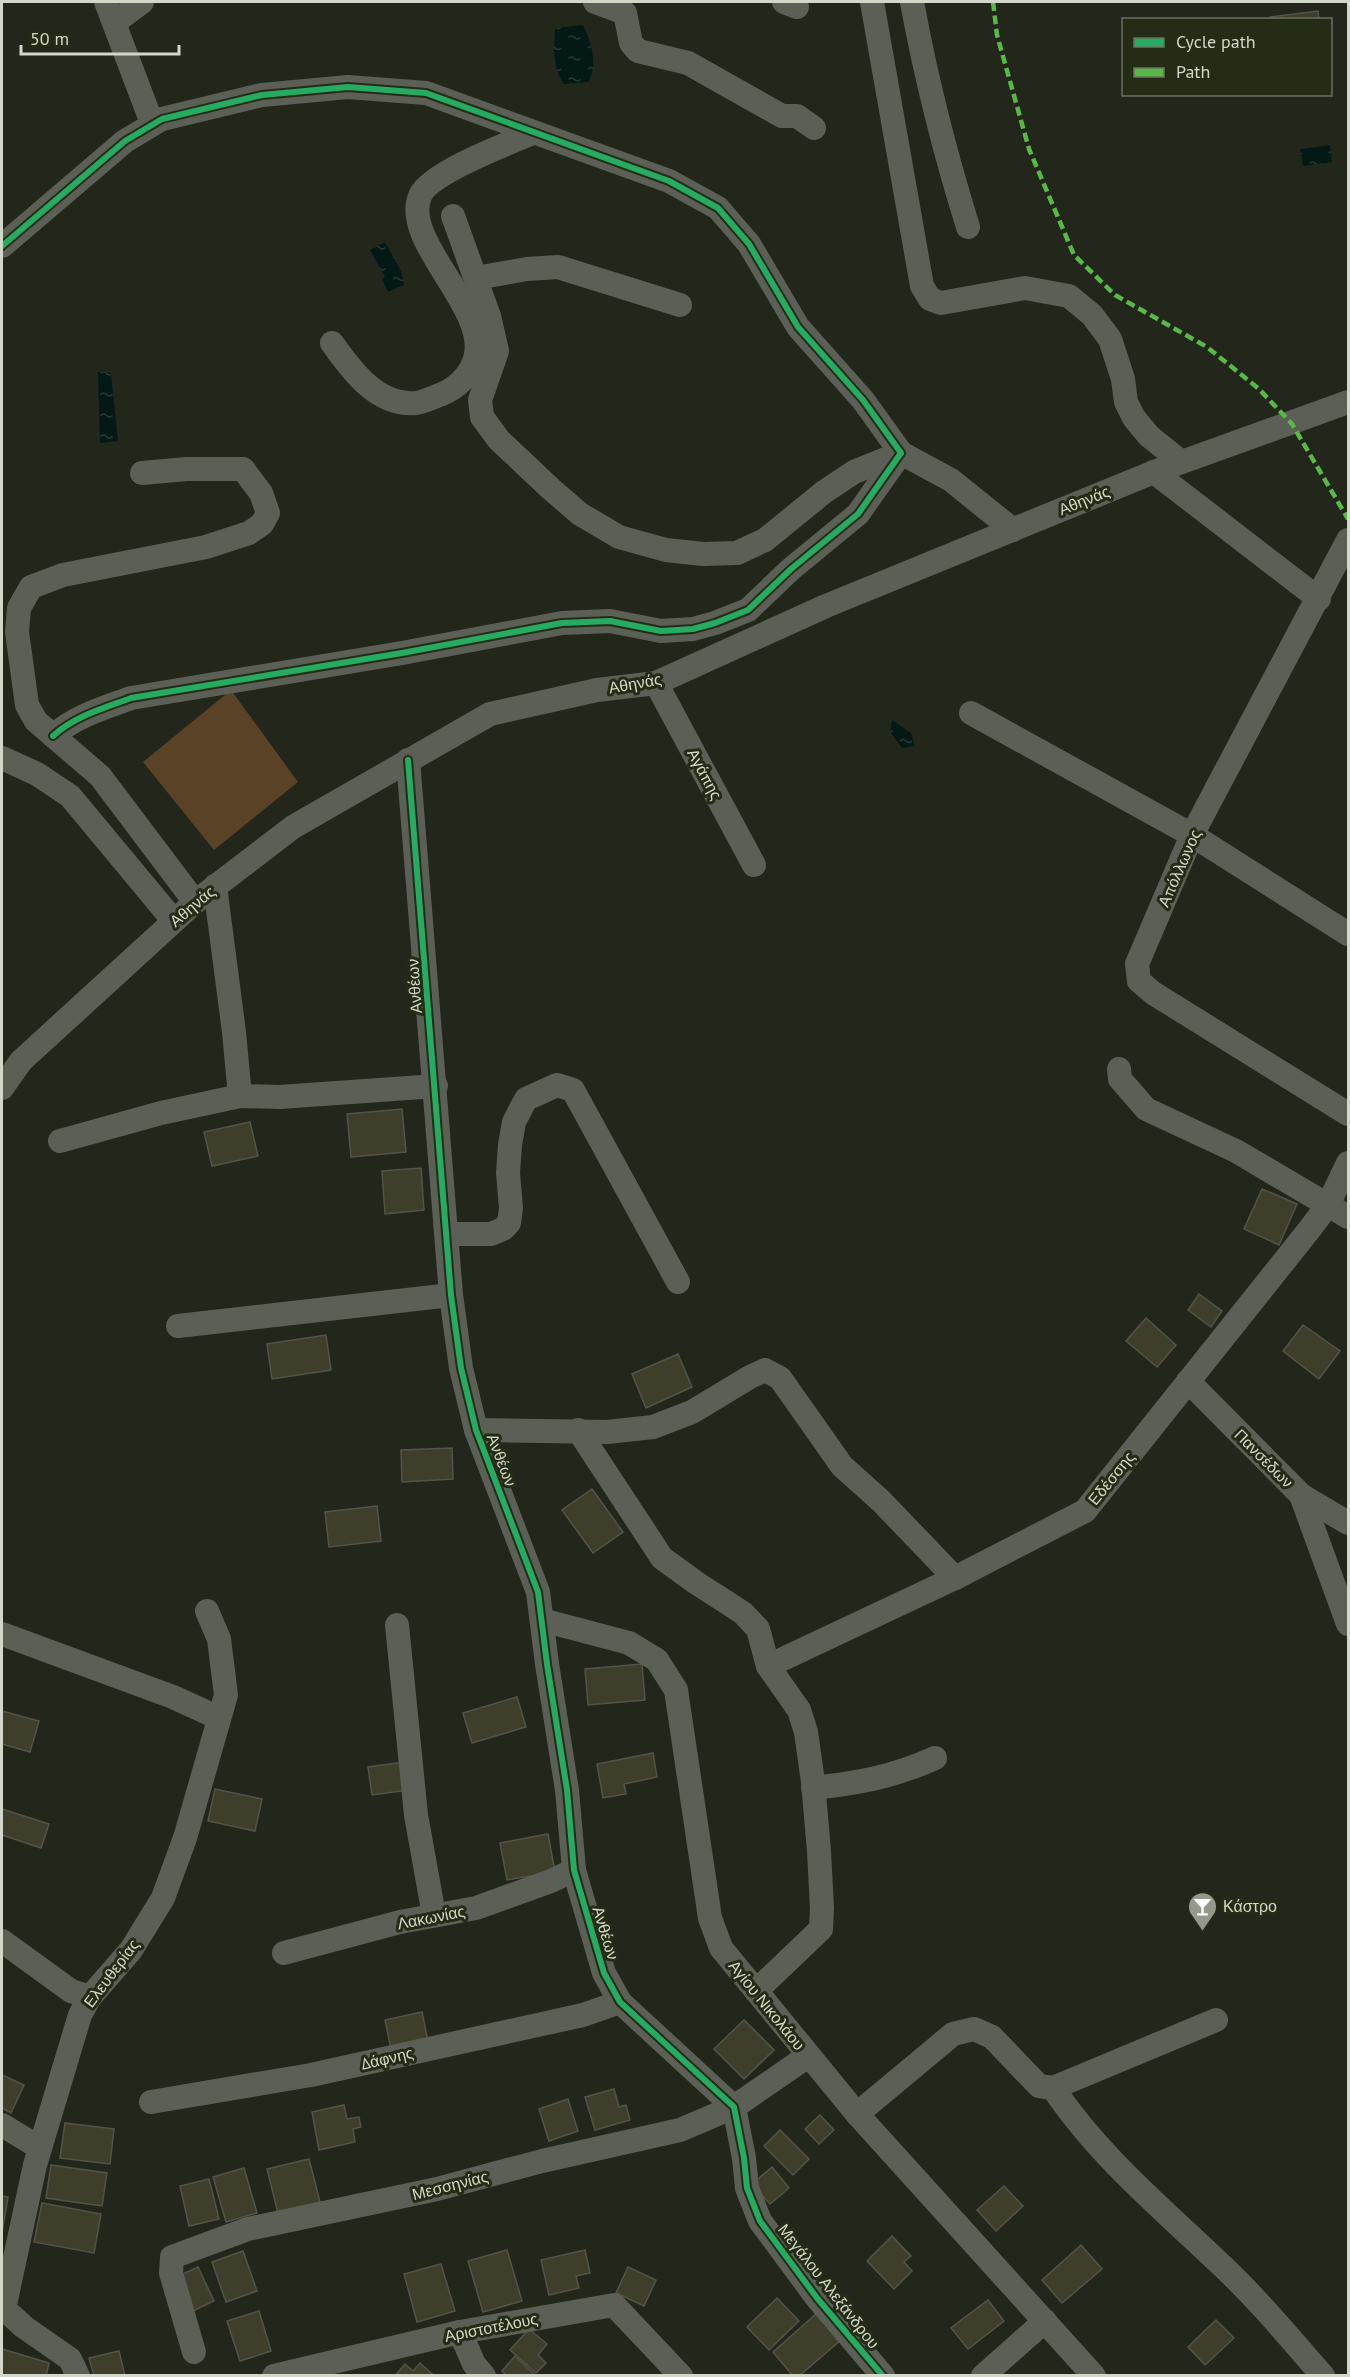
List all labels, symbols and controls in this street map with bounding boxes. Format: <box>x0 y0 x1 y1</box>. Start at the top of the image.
scale bar <box>21 18 178 56</box>
legend <box>1122 18 1332 96</box>
text: 50 m <box>30 27 69 50</box>
text: Cycle path <box>1176 30 1256 53</box>
text: Path <box>1176 60 1210 83</box>
street label: Αθηνάς <box>1055 481 1113 519</box>
street label: Αθηνάς <box>607 668 663 697</box>
street label: Αγάπης <box>683 745 727 803</box>
street label: Απόλλωνος <box>1153 826 1205 910</box>
street label: Αθηνάς <box>165 881 219 931</box>
street label: Ανθέων <box>402 958 426 1014</box>
street label: Πανσέδων <box>1230 1424 1298 1492</box>
street label: Ανθέων <box>483 1431 521 1489</box>
street label: Εδέσσης <box>1083 1447 1139 1509</box>
bar icon: Κάστρο <box>1186 1890 1218 1932</box>
place label: Κάστρο <box>1223 1896 1277 1916</box>
street label: Λακωνίας <box>395 1901 467 1933</box>
street label: Ανθέων <box>588 1904 624 1962</box>
street label: Ελευθερίας <box>79 1935 143 2011</box>
street label: Αγίου Νικολάου <box>725 1956 809 2054</box>
street label: Δάφνης <box>359 2042 416 2074</box>
street label: Μεσσηνίας <box>410 2166 490 2204</box>
street label: Μεγάλου Αλεξάνδρου <box>774 2220 884 2352</box>
street label: Αριστοτέλους <box>443 2308 540 2346</box>

